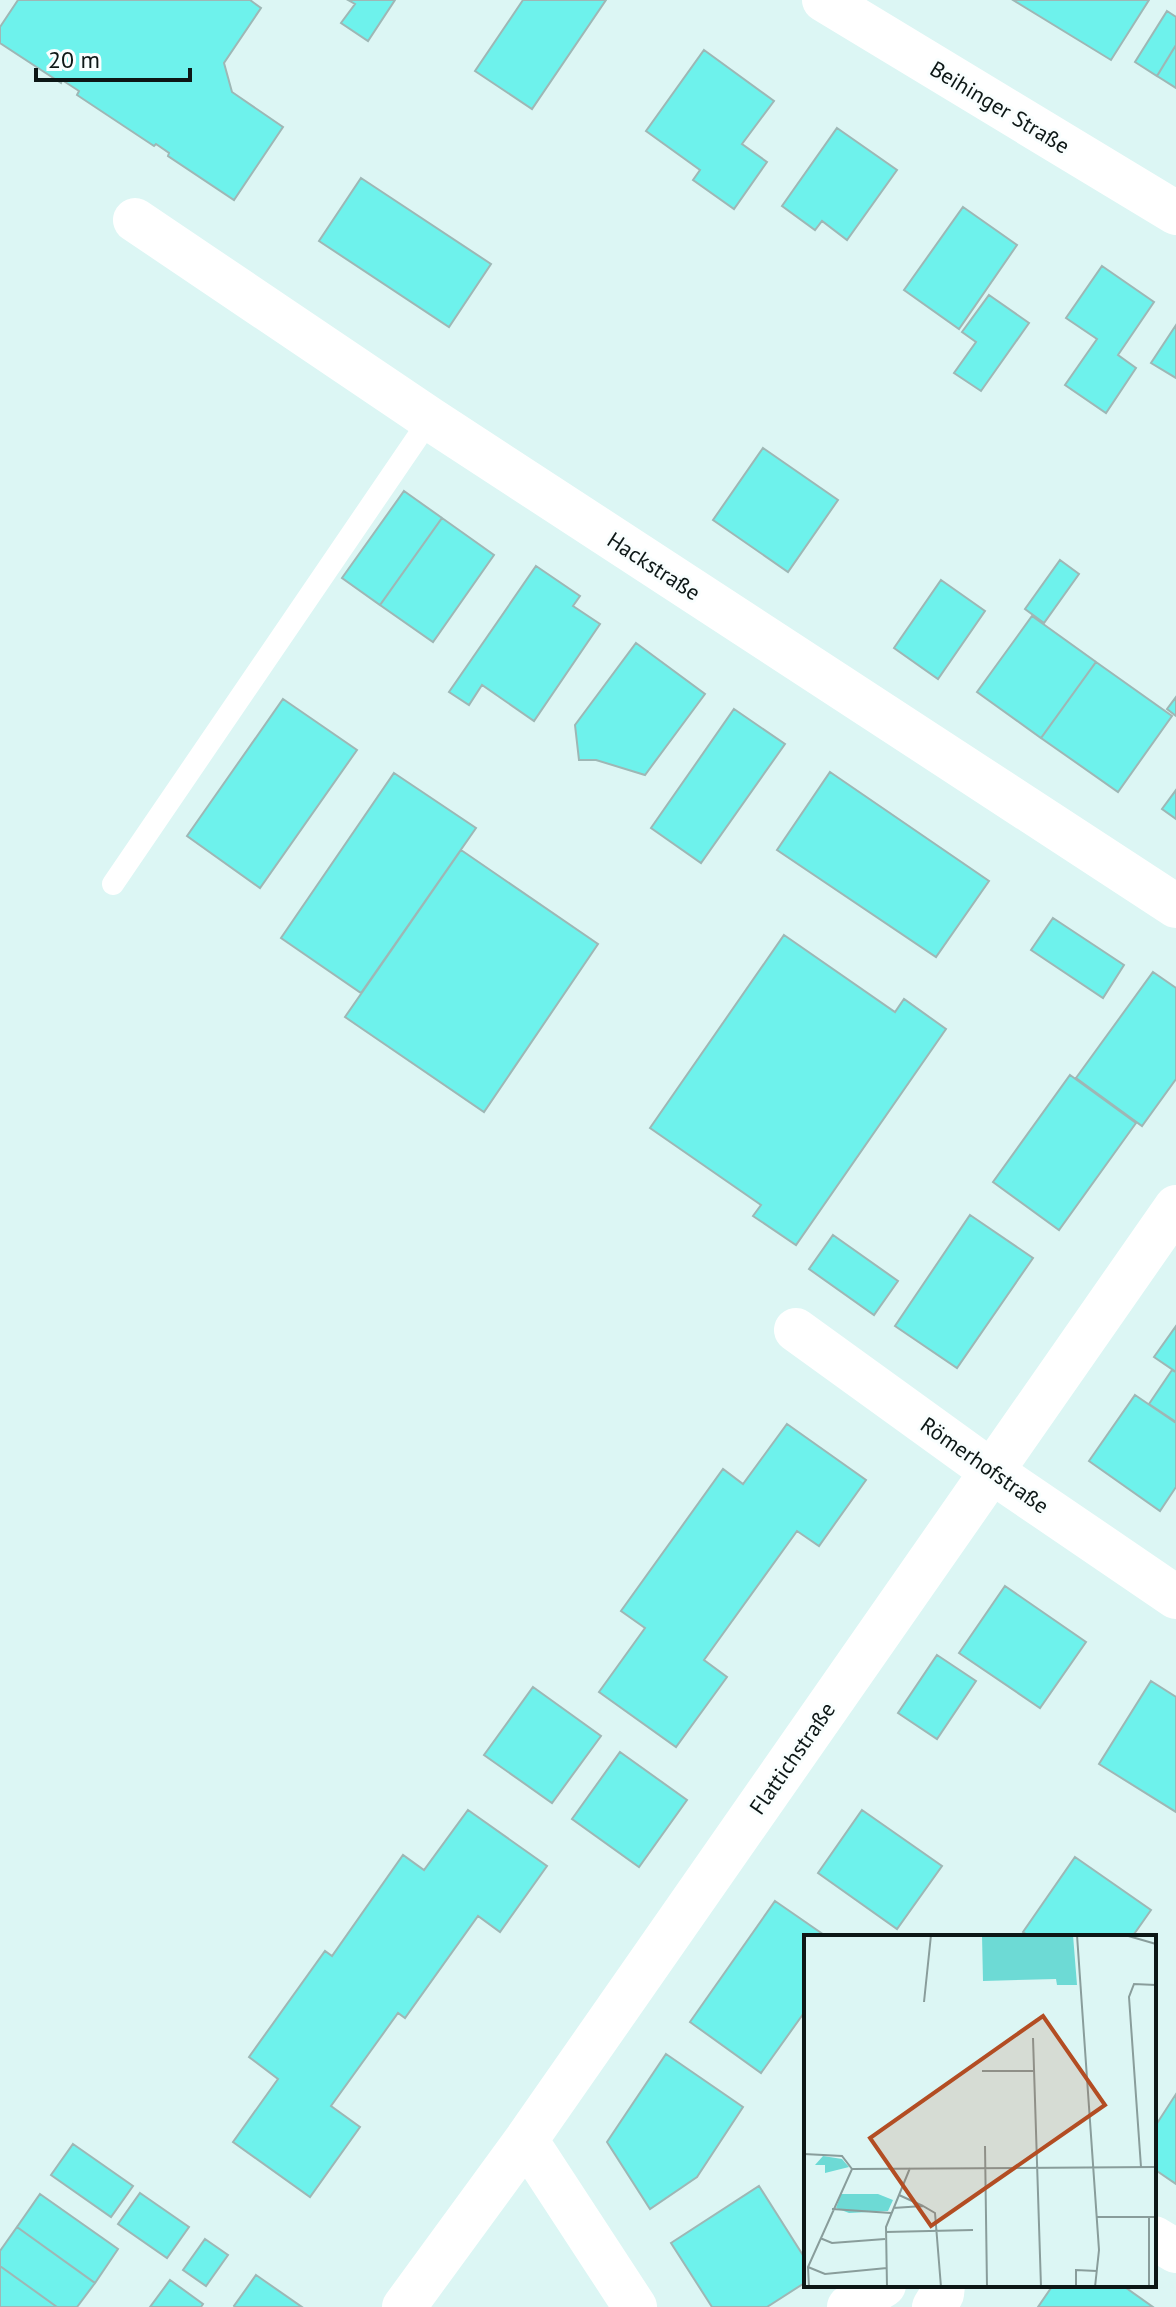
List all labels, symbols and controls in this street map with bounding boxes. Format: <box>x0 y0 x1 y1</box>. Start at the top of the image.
scale bar <box>36 32 190 82</box>
text: 20 m <box>48 44 100 75</box>
street label: Beihinger Straße <box>925 54 1075 160</box>
street label: Hackstraße <box>602 526 706 606</box>
street label: Römerhofstraße <box>915 1410 1055 1520</box>
street label: Flattichstraße <box>743 1696 841 1820</box>
inset map <box>804 1935 1156 2287</box>

